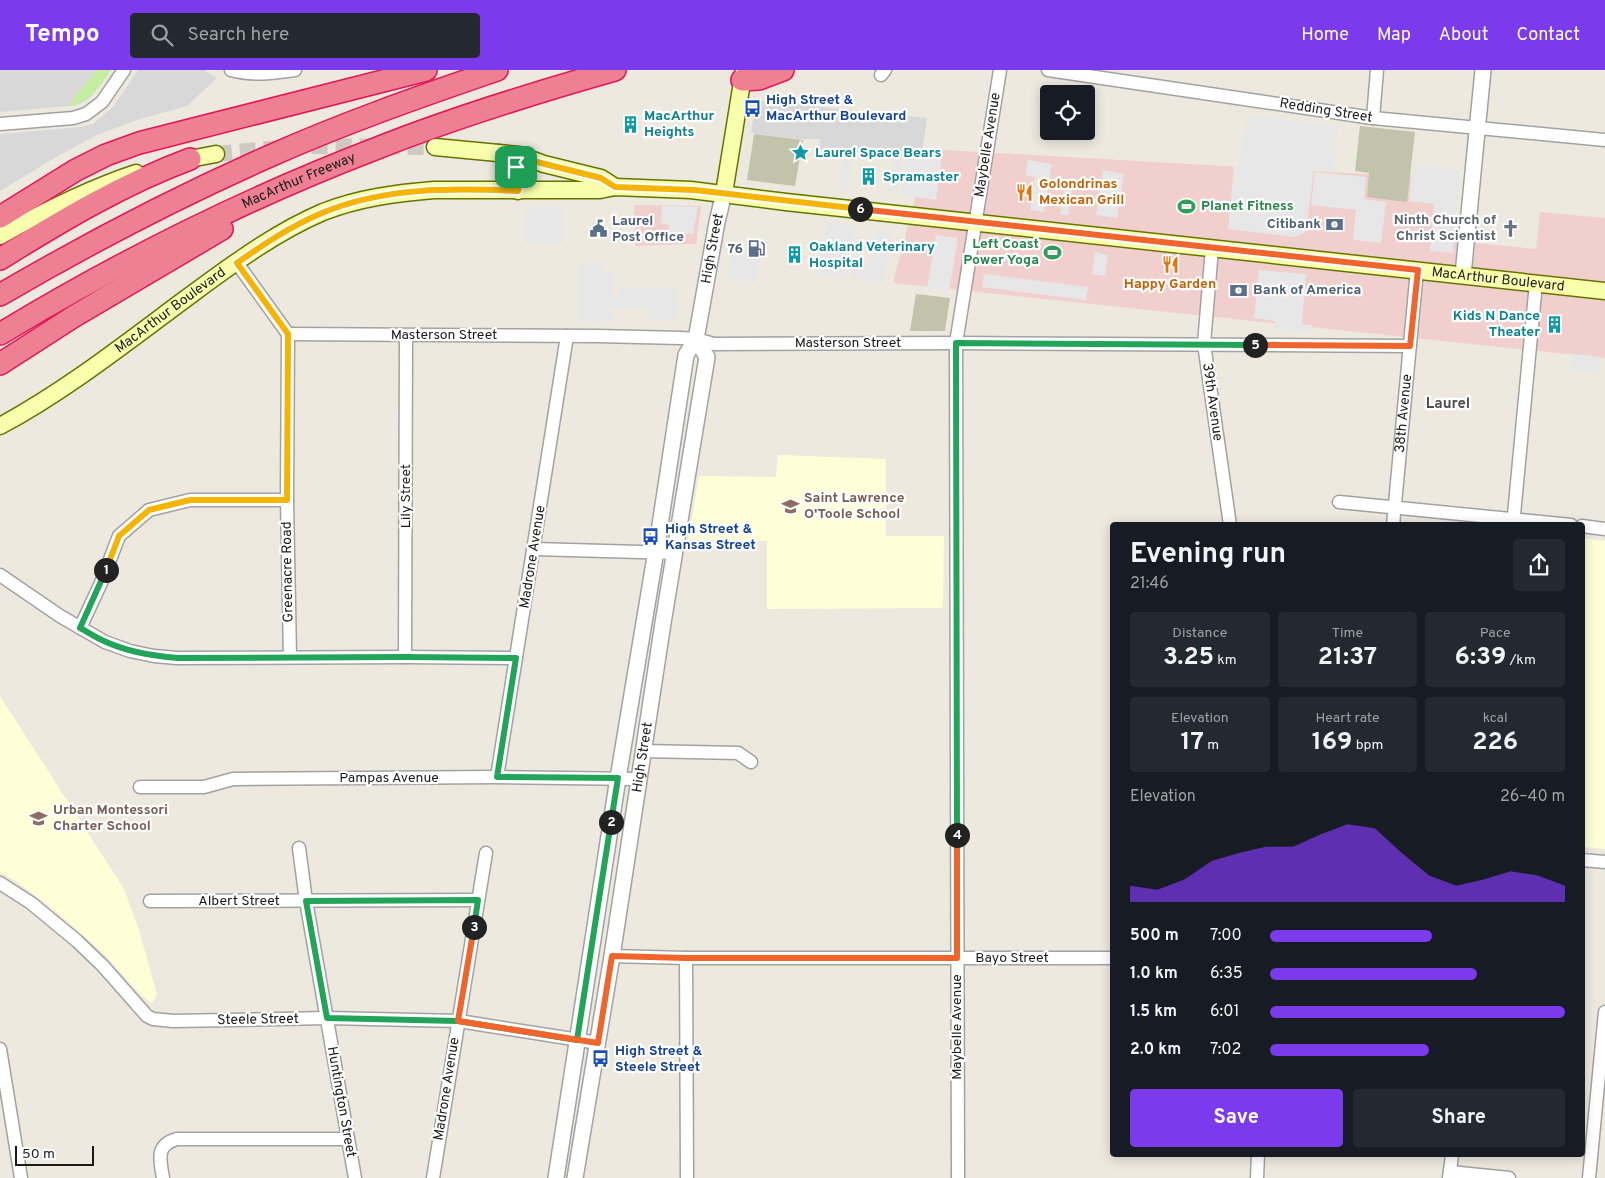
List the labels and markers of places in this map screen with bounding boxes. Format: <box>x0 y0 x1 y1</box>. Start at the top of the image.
place label: High Street & MacArthur Boulevard <box>766 92 906 125</box>
bus stop icon: High Street & MacArthur Boulevard <box>742 98 762 118</box>
place label: MacArthur Heights <box>644 108 715 141</box>
building icon: MacArthur Heights <box>620 114 640 134</box>
place icon: Laurel Space Bears <box>791 143 811 163</box>
place label: Laurel Space Bears <box>815 145 941 162</box>
pin <box>495 146 537 188</box>
building icon: Spramaster <box>859 167 879 187</box>
place label: Spramaster <box>883 169 959 186</box>
place label: Golondrinas Mexican Grill <box>1039 176 1124 209</box>
restaurant icon: Golondrinas Mexican Grill <box>1015 182 1035 202</box>
pin: 6 <box>848 196 872 222</box>
sports icon: Planet Fitness <box>1177 196 1197 216</box>
place label: Planet Fitness <box>1201 198 1294 215</box>
place label: Ninth Church of Christ Scientist <box>1394 212 1496 245</box>
place label: Laurel Post Office <box>612 213 684 246</box>
bank icon: Citibank <box>1325 214 1345 234</box>
place label: Citibank <box>1267 216 1321 233</box>
church icon: Ninth Church of Christ Scientist <box>1500 218 1520 238</box>
public building icon: Laurel Post Office <box>588 219 608 239</box>
place label: Left Coast Power Yoga <box>963 236 1039 269</box>
fuel station icon: 76 <box>747 239 767 259</box>
place label: Oakland Veterinary Hospital <box>809 239 935 272</box>
place label: 76 <box>728 241 743 258</box>
sports icon: Left Coast Power Yoga <box>1043 242 1063 262</box>
building icon: Oakland Veterinary Hospital <box>785 245 805 265</box>
restaurant icon: Happy Garden <box>1160 254 1180 274</box>
place label: Happy Garden <box>1124 276 1216 293</box>
bank icon: Bank of America <box>1229 280 1249 300</box>
place label: Bank of America <box>1253 282 1361 299</box>
place label: Kids N Dance Theater <box>1453 308 1540 341</box>
building icon: Kids N Dance Theater <box>1544 314 1564 334</box>
pin: 5 <box>1242 332 1268 358</box>
place label: Saint Lawrence O'Toole School <box>804 490 905 523</box>
school or university icon: Saint Lawrence O'Toole School <box>780 496 800 516</box>
place label: High Street & Kansas Street <box>665 521 756 554</box>
bus stop icon: High Street & Kansas Street <box>641 527 661 547</box>
pin: 1 <box>94 558 118 582</box>
place label: Urban Montessori Charter School <box>53 802 168 835</box>
school or university icon: Urban Montessori Charter School <box>29 808 49 828</box>
pin: 2 <box>598 810 624 834</box>
pin: 4 <box>944 822 970 848</box>
pin: 3 <box>462 914 486 940</box>
place label: High Street & Steele Street <box>615 1043 703 1076</box>
bus stop icon: High Street & Steele Street <box>591 1049 611 1069</box>

